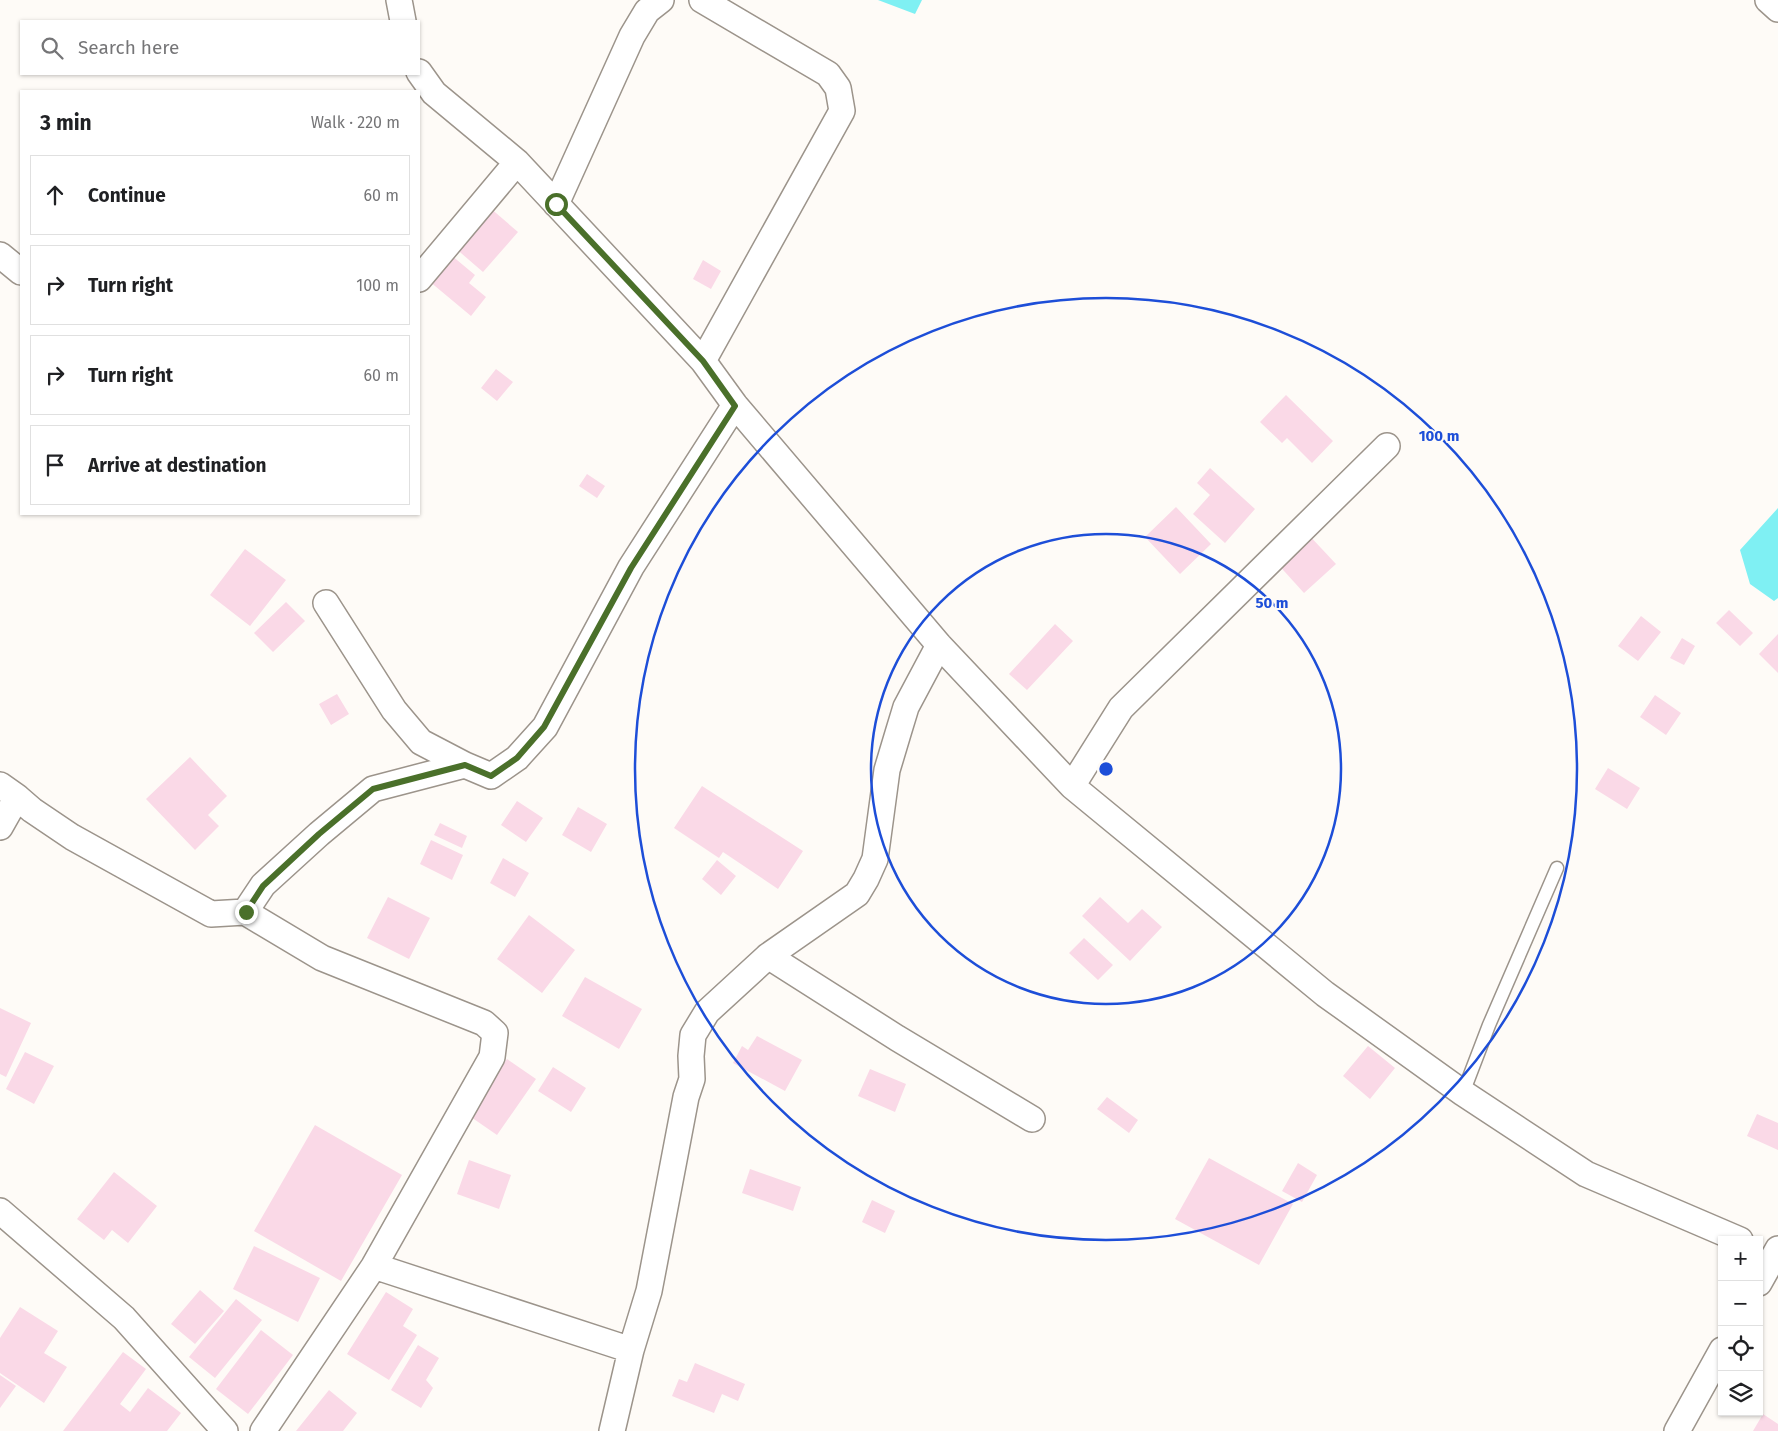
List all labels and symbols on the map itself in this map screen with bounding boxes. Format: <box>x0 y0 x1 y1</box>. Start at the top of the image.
route start <box>545 193 568 216</box>
text: 100 m <box>1419 427 1459 445</box>
text: 50 m <box>1255 594 1289 612</box>
centre of rings <box>1097 760 1115 778</box>
route end <box>235 901 258 924</box>

